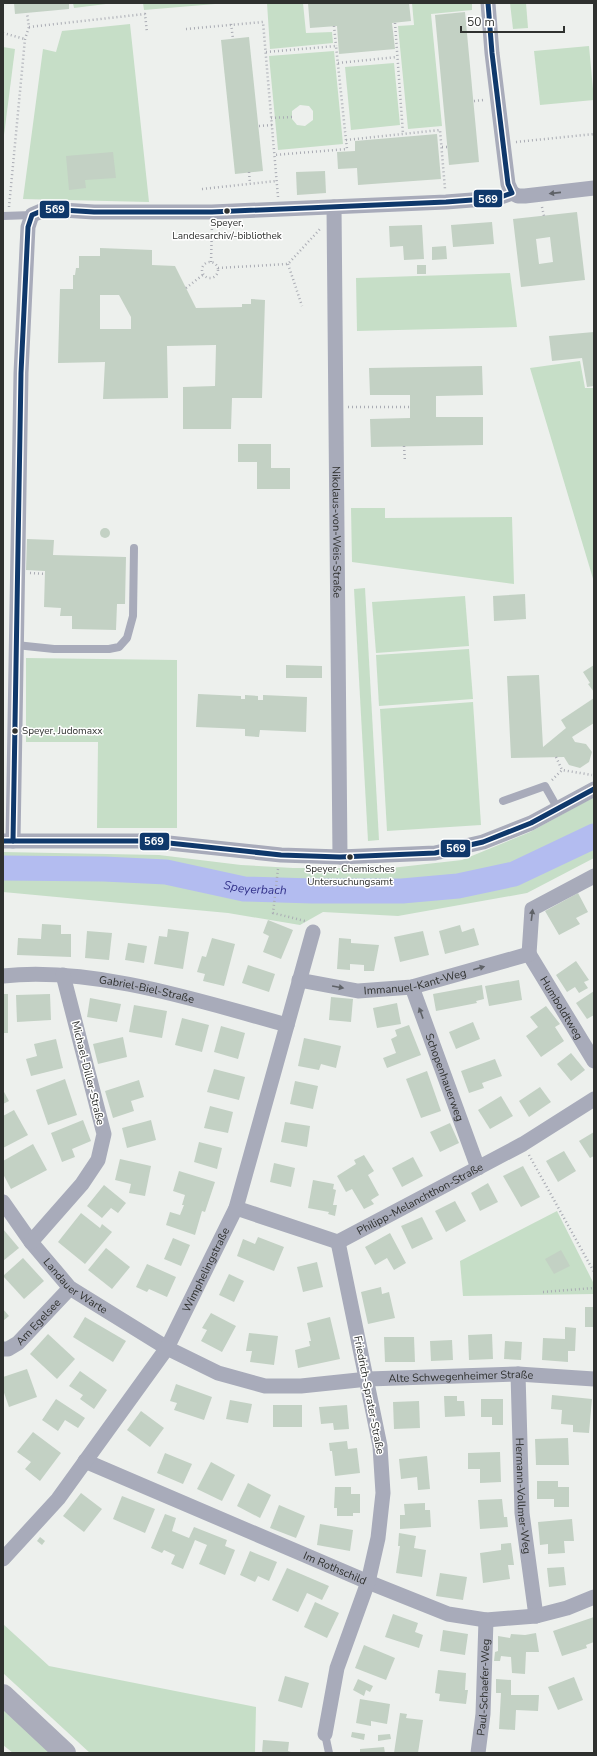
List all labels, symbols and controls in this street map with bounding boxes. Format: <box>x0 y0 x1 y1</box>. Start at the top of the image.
scale bar <box>461 8 564 34</box>
text: 50 m <box>467 14 495 30</box>
line badge: 569 <box>473 189 503 208</box>
one-way arrow <box>549 189 561 196</box>
text: 569 <box>478 192 498 207</box>
line badge: 569 <box>39 200 70 219</box>
text: 569 <box>45 202 65 217</box>
marker: Speyer, Landesarchiv/-bibliothek <box>222 206 232 216</box>
place label: Speyer, Landesarchiv/-bibliothek <box>172 216 283 243</box>
street label: Nikolaus-von-Weis-Straße <box>329 466 345 598</box>
place label: Speyer, Judomaxx <box>22 724 103 738</box>
marker: Speyer, Judomaxx <box>10 726 20 736</box>
line badge: 569 <box>139 832 170 851</box>
text: 569 <box>144 834 164 849</box>
line badge: 569 <box>440 839 471 858</box>
text: 569 <box>446 841 466 856</box>
marker: Speyer, Chemisches Untersuchungsamt <box>345 852 355 862</box>
place label: Speyer, Chemisches Untersuchungsamt <box>305 862 395 889</box>
water label: Speyerbach <box>222 877 287 898</box>
one-way arrow <box>529 909 535 922</box>
street label: Immanuel-Kant-Weg <box>363 965 468 998</box>
one-way arrow <box>473 965 485 971</box>
street label: Gabriel-Biel-Straße <box>98 972 196 1007</box>
street label: Humboldtweg <box>537 973 587 1042</box>
one-way arrow <box>332 984 344 990</box>
one-way arrow <box>418 1006 424 1018</box>
street label: Michael-Diller-Straße <box>68 1019 108 1127</box>
street label: Schopenhauerweg <box>422 1031 468 1123</box>
street label: Philipp-Melanchthon-Straße <box>354 1159 486 1238</box>
street label: Wimphelingstraße <box>178 1225 233 1314</box>
street label: Landauer Warte <box>40 1255 111 1317</box>
street label: Am Egelsee <box>12 1295 64 1348</box>
street label: Friedrich-Sprater-Straße <box>350 1334 388 1456</box>
street label: Alte Schwegenheimer Straße <box>388 1366 534 1386</box>
street label: Hermann-Vollmer-Weg <box>512 1437 535 1555</box>
street label: Im Rothschild <box>301 1548 369 1588</box>
street label: Paul-Schaefer-Weg <box>473 1639 493 1737</box>

